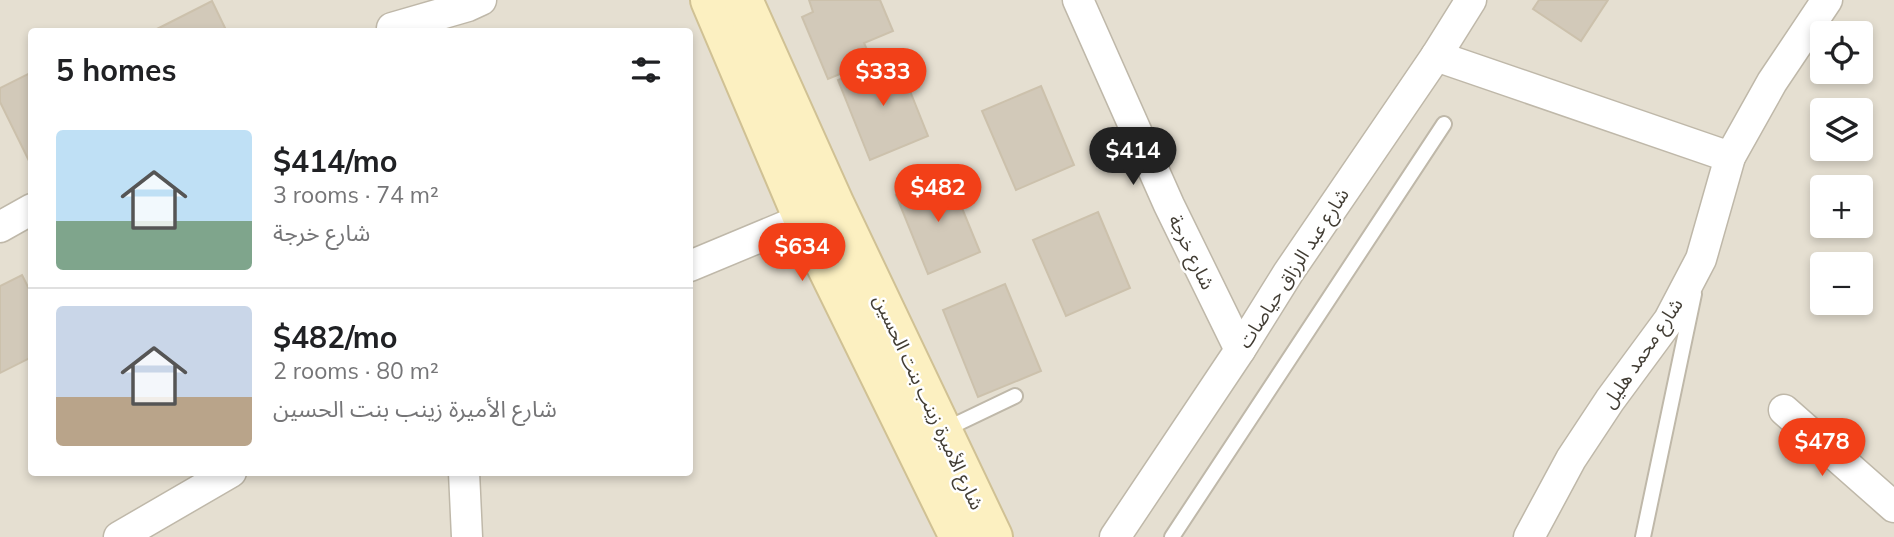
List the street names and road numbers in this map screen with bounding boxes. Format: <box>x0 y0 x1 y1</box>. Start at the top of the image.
street label: شارع عبد الرزاق حياصات <box>1232 183 1355 354</box>
street label: شارع خرجة <box>1162 211 1220 294</box>
street label: شارع الأميرة زينب بنت الحسين <box>867 291 989 514</box>
street label: شارع محمد هليل <box>1596 293 1689 414</box>

